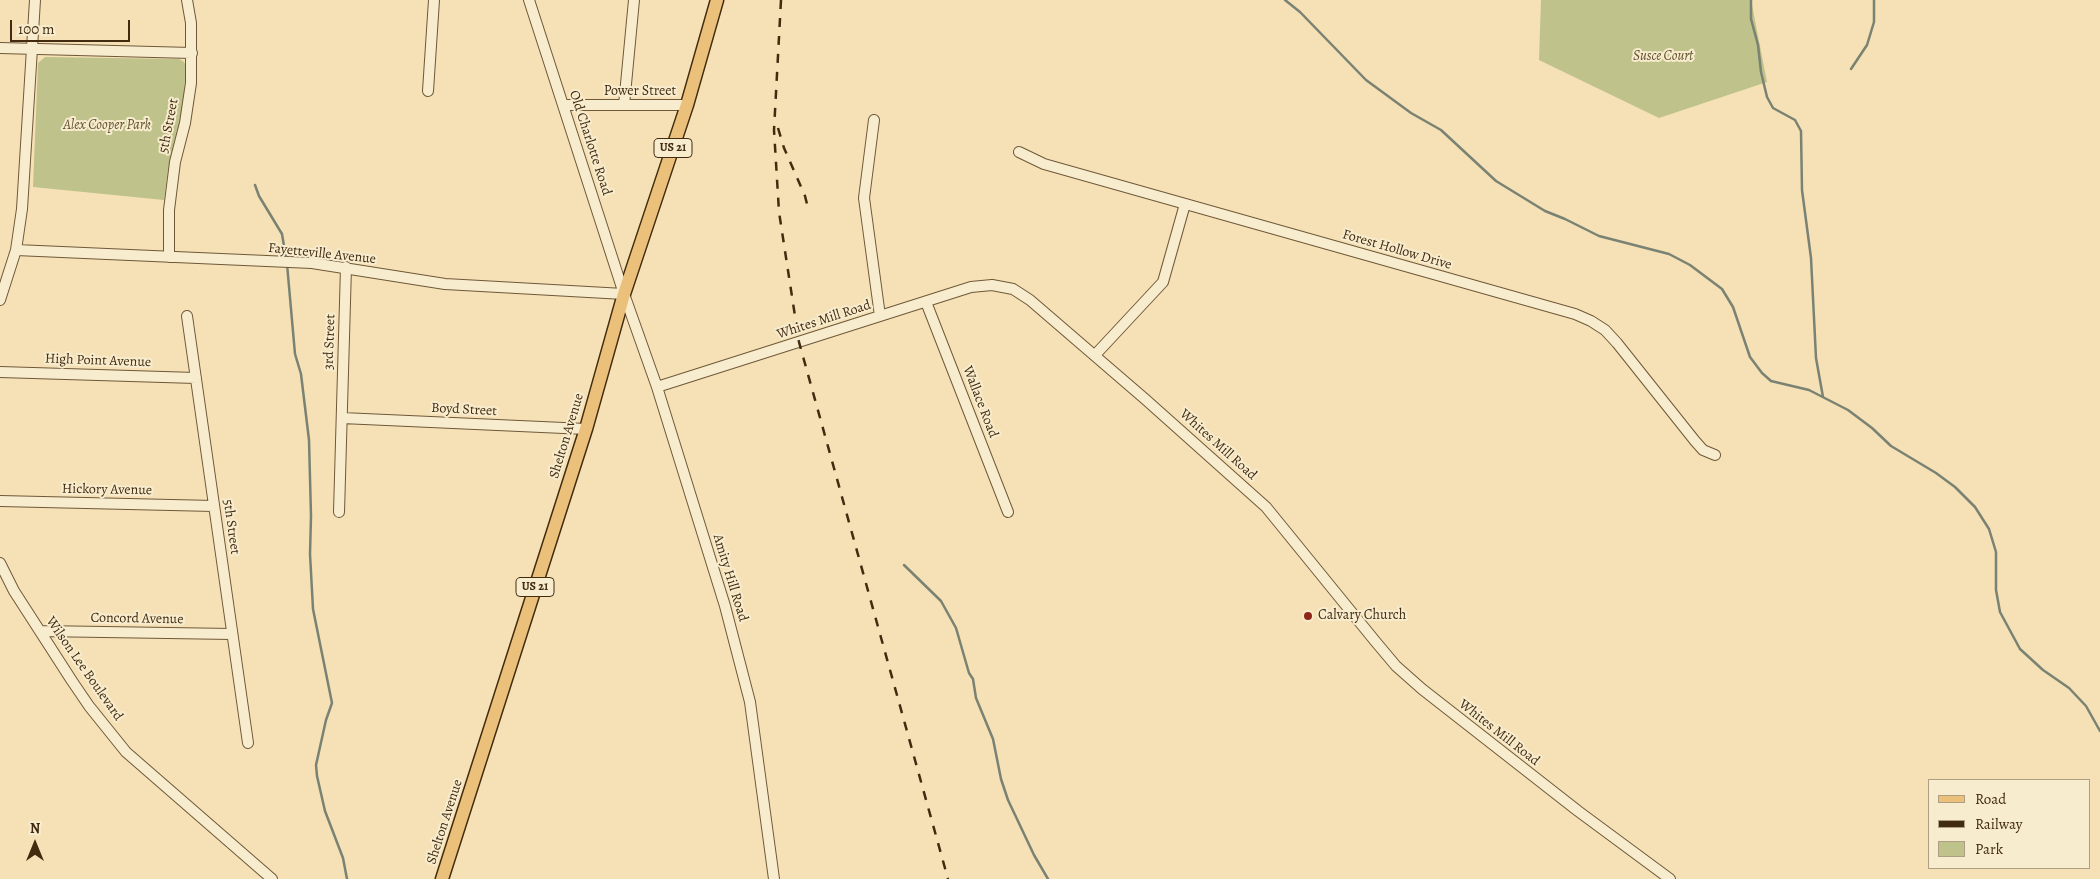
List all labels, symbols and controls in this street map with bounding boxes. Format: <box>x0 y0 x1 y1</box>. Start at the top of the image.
scale bar <box>12 10 132 42</box>
text: 100 m <box>18 19 55 39</box>
park label: Susce Court <box>1633 49 1693 65</box>
street label: Power Street <box>604 84 676 100</box>
street label: Old Charlotte Road <box>565 88 615 198</box>
street label: 5th Street <box>155 97 183 155</box>
park label: Alex Cooper Park <box>63 118 151 134</box>
road number: US 21 <box>654 138 692 158</box>
street label: Forest Hollow Drive <box>1340 226 1454 274</box>
street label: Fayetteville Avenue <box>267 240 377 268</box>
street label: Whites Mill Road <box>775 297 873 343</box>
street label: 3rd Street <box>321 314 339 370</box>
street label: High Point Avenue <box>45 351 151 371</box>
street label: Wallace Road <box>959 364 1001 440</box>
street label: Shelton Avenue <box>546 391 588 481</box>
street label: Boyd Street <box>431 400 497 420</box>
street label: Whites Mill Road <box>1176 406 1260 484</box>
street label: Hickory Avenue <box>62 481 152 499</box>
street label: 5th Street <box>219 498 243 556</box>
street label: Amity Hill Road <box>709 532 751 624</box>
road number: US 21 <box>516 578 554 596</box>
place label: Calvary Church <box>1318 608 1406 624</box>
street label: Concord Avenue <box>90 610 184 628</box>
marker: Calvary Church <box>1302 610 1314 622</box>
street label: Wilson Lee Boulevard <box>42 614 126 724</box>
street label: Whites Mill Road <box>1455 696 1543 770</box>
street label: Shelton Avenue <box>423 777 467 867</box>
legend <box>1928 779 2090 869</box>
text: Road <box>1975 789 2006 809</box>
text: Railway <box>1975 814 2022 834</box>
north arrow <box>10 819 60 869</box>
text: N <box>30 819 40 838</box>
text: Park <box>1975 839 2003 859</box>

